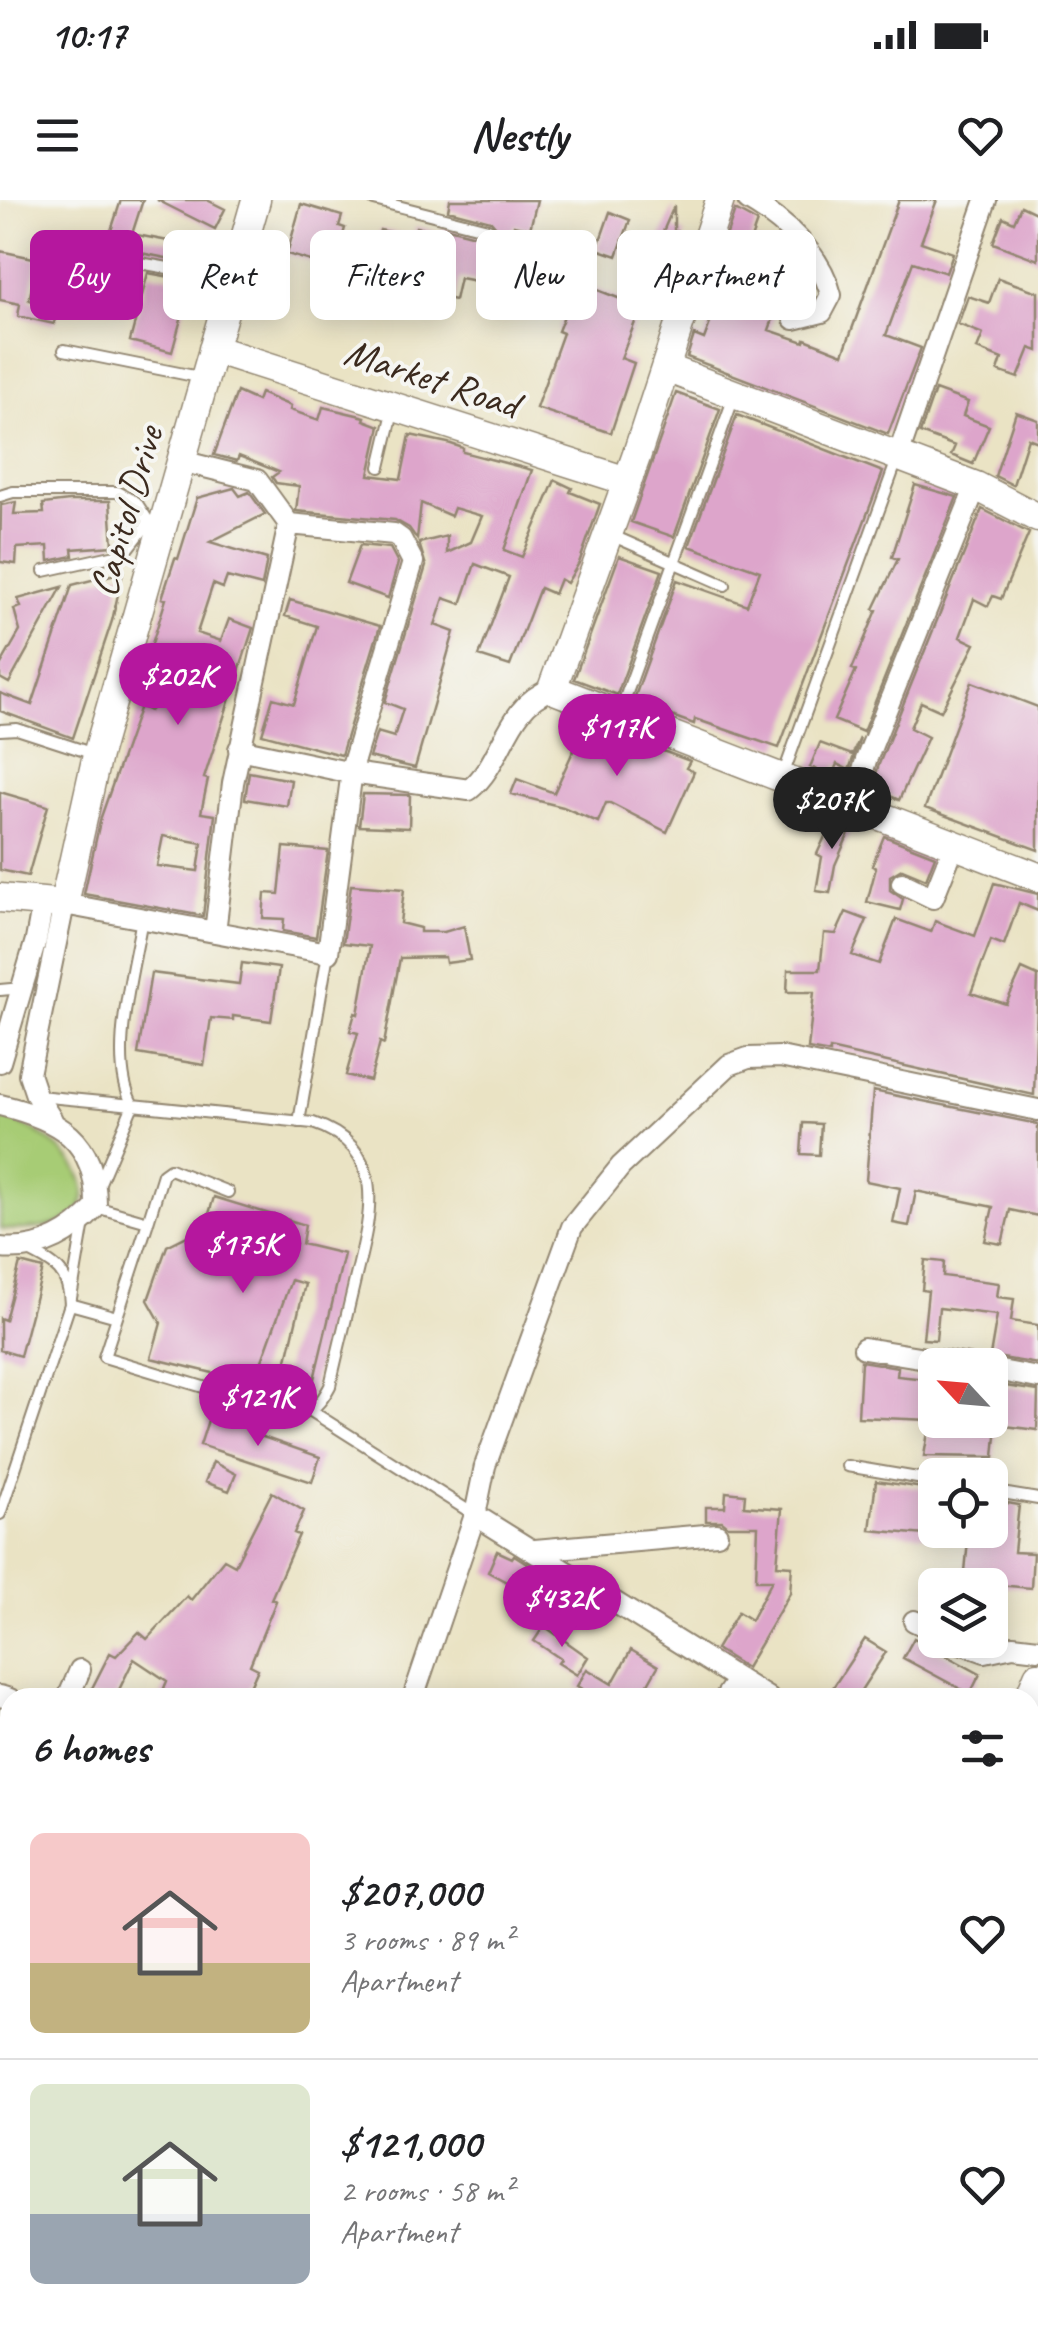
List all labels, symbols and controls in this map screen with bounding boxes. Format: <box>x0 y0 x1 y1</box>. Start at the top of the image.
text: 10:17 <box>50 12 126 59</box>
text: Nestly <box>470 107 568 164</box>
icon: menu <box>30 108 85 163</box>
icon: heart <box>953 108 1008 163</box>
chip: Buy <box>30 230 143 320</box>
chip: Rent <box>163 230 290 320</box>
chip: Filters <box>310 230 456 320</box>
chip: New <box>476 230 597 320</box>
chip: Apartment <box>617 230 816 320</box>
street label: Market Road <box>339 326 531 431</box>
street label: Capitol Drive <box>78 418 175 602</box>
pin: $202K <box>108 643 248 728</box>
text: $202K <box>141 655 215 696</box>
pin: $117K <box>547 694 687 779</box>
text: $117K <box>580 706 654 747</box>
pin: $207K <box>762 767 902 852</box>
text: $207K <box>795 779 869 820</box>
pin: $175K <box>173 1211 313 1296</box>
text: $175K <box>206 1223 280 1264</box>
north arrow <box>918 1348 1008 1438</box>
map controls <box>918 1348 1008 1658</box>
pin: $121K <box>188 1364 328 1449</box>
text: $121K <box>221 1376 295 1417</box>
button: locate <box>918 1458 1008 1548</box>
pin: $432K <box>492 1565 632 1650</box>
button: layers <box>918 1568 1008 1658</box>
text: $432K <box>525 1577 599 1618</box>
icon: filters <box>955 1721 1010 1776</box>
text: 6 homes <box>30 1722 149 1775</box>
text: $207,000 <box>340 1866 480 1919</box>
icon: home <box>110 1873 230 1993</box>
icon: heart <box>955 1906 1010 1961</box>
text: 3 rooms · 89 m² <box>340 1919 513 1960</box>
text: Apartment <box>340 1960 458 2001</box>
text: $121,000 <box>340 2117 481 2170</box>
icon: home <box>110 2124 230 2244</box>
icon: heart <box>955 2157 1010 2212</box>
text: 2 rooms · 58 m² <box>340 2170 513 2211</box>
text: Apartment <box>340 2211 458 2252</box>

